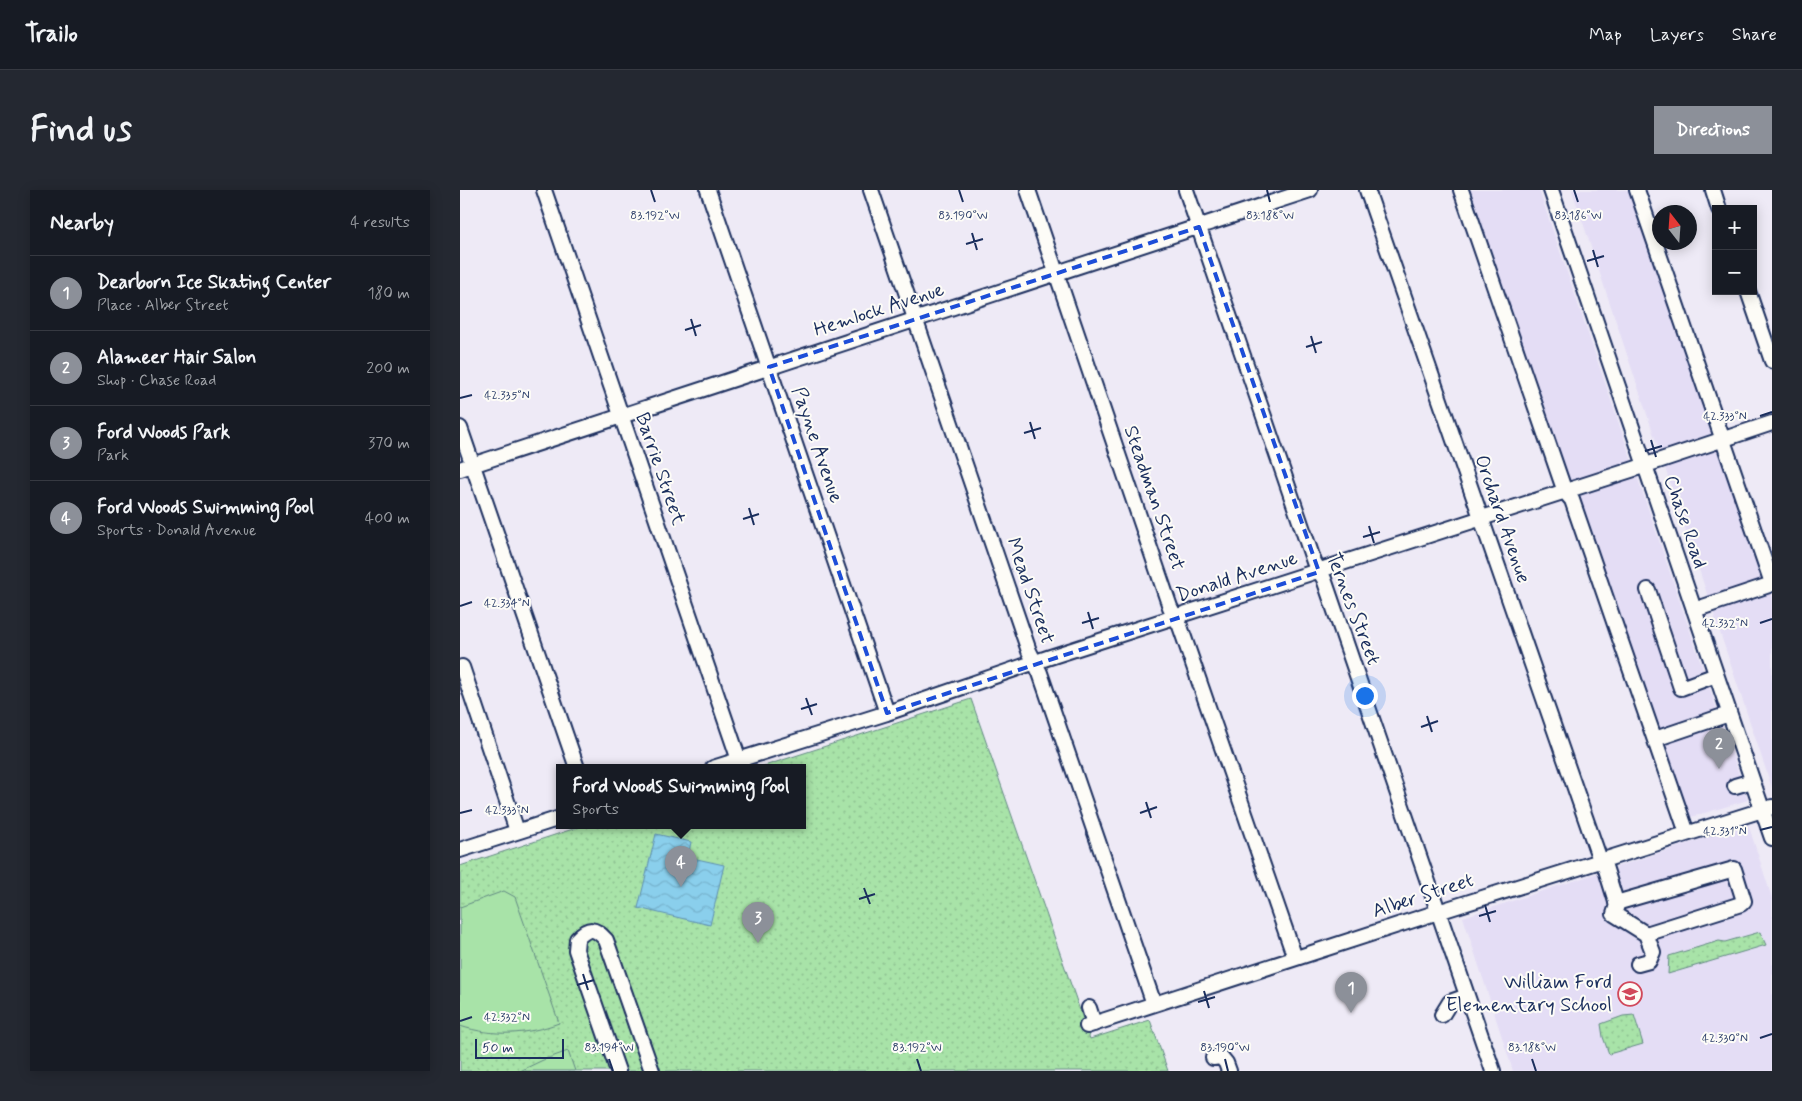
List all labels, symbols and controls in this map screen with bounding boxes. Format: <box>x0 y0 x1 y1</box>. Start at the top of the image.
text: Trailo <box>25 19 78 50</box>
text: Map <box>1589 23 1622 47</box>
text: Layers <box>1650 23 1704 47</box>
text: Share <box>1732 23 1777 47</box>
button: Directions <box>1654 106 1772 154</box>
text: Find us <box>30 107 132 153</box>
north arrow <box>1652 205 1697 250</box>
map controls <box>1712 205 1757 295</box>
button: + <box>1712 205 1757 250</box>
text: 83.192°W <box>630 208 680 224</box>
text: 83.190°W <box>938 208 988 224</box>
text: 83.188°W <box>1246 208 1294 224</box>
text: 83.186°W <box>1554 208 1602 224</box>
text: Nearby <box>50 209 114 237</box>
text: 4 results <box>350 212 410 233</box>
button: − <box>1712 250 1757 295</box>
text: Dearborn Ice Skating Center <box>97 270 331 295</box>
street label: Hemlock Avenue <box>810 276 948 344</box>
text: 1 <box>62 283 70 304</box>
text: 180 m <box>367 283 410 304</box>
text: Place · Alber Street <box>97 295 229 316</box>
text: Alameer Hair Salon <box>97 345 257 370</box>
text: 2 <box>62 358 70 379</box>
text: 200 m <box>366 358 410 379</box>
text: Shop · Chase Road <box>97 370 216 391</box>
street label: Payne Avenue <box>785 383 849 507</box>
text: 42.335°N <box>484 388 530 404</box>
street label: Barrie Street <box>628 409 692 529</box>
text: 42.333°N <box>1703 409 1747 425</box>
text: Ford Woods Park <box>97 420 230 445</box>
street label: Steadman Street <box>1117 422 1191 574</box>
text: 3 <box>62 433 70 454</box>
text: 370 m <box>368 433 410 454</box>
text: Park <box>97 445 129 466</box>
street label: Orchard Avenue <box>1467 451 1537 587</box>
street label: Chase Road <box>1656 472 1714 572</box>
text: Ford Woods Swimming Pool <box>97 495 314 520</box>
text: 4 <box>61 508 71 529</box>
text: 400 m <box>365 508 410 529</box>
text: Sports · Donald Avenue <box>97 520 256 541</box>
street label: Mead Street <box>999 534 1061 648</box>
street label: Donald Avenue <box>1173 545 1301 609</box>
street label: Ternes Street <box>1319 549 1387 669</box>
text: 42.334°N <box>484 596 530 612</box>
text: 42.332°N <box>1702 616 1748 632</box>
your location <box>1352 683 1378 709</box>
pin: 2 <box>1703 728 1735 769</box>
popup <box>556 764 806 829</box>
text: Ford Woods Swimming Pool <box>573 774 789 799</box>
text: Sports <box>573 799 619 820</box>
text: 42.333°N <box>485 803 529 819</box>
text: 42.331°N <box>1703 824 1747 840</box>
pin: 4 <box>665 846 697 887</box>
street label: Alber Street <box>1369 867 1477 925</box>
pin: 3 <box>742 902 774 943</box>
place label: William Ford Elementary School <box>1446 969 1612 1019</box>
pin: 1 <box>1335 972 1367 1013</box>
school or university icon: William Ford Elementary School <box>1617 981 1643 1007</box>
text: 42.332°N <box>484 1010 530 1026</box>
text: 42.330°N <box>1702 1031 1748 1047</box>
scale bar <box>475 1036 564 1059</box>
text: 50 m <box>482 1039 513 1057</box>
text: 83.194°W <box>584 1040 634 1056</box>
text: 83.192°W <box>892 1040 942 1056</box>
text: 83.190°W <box>1200 1040 1250 1056</box>
text: 83.188°W <box>1508 1040 1556 1056</box>

